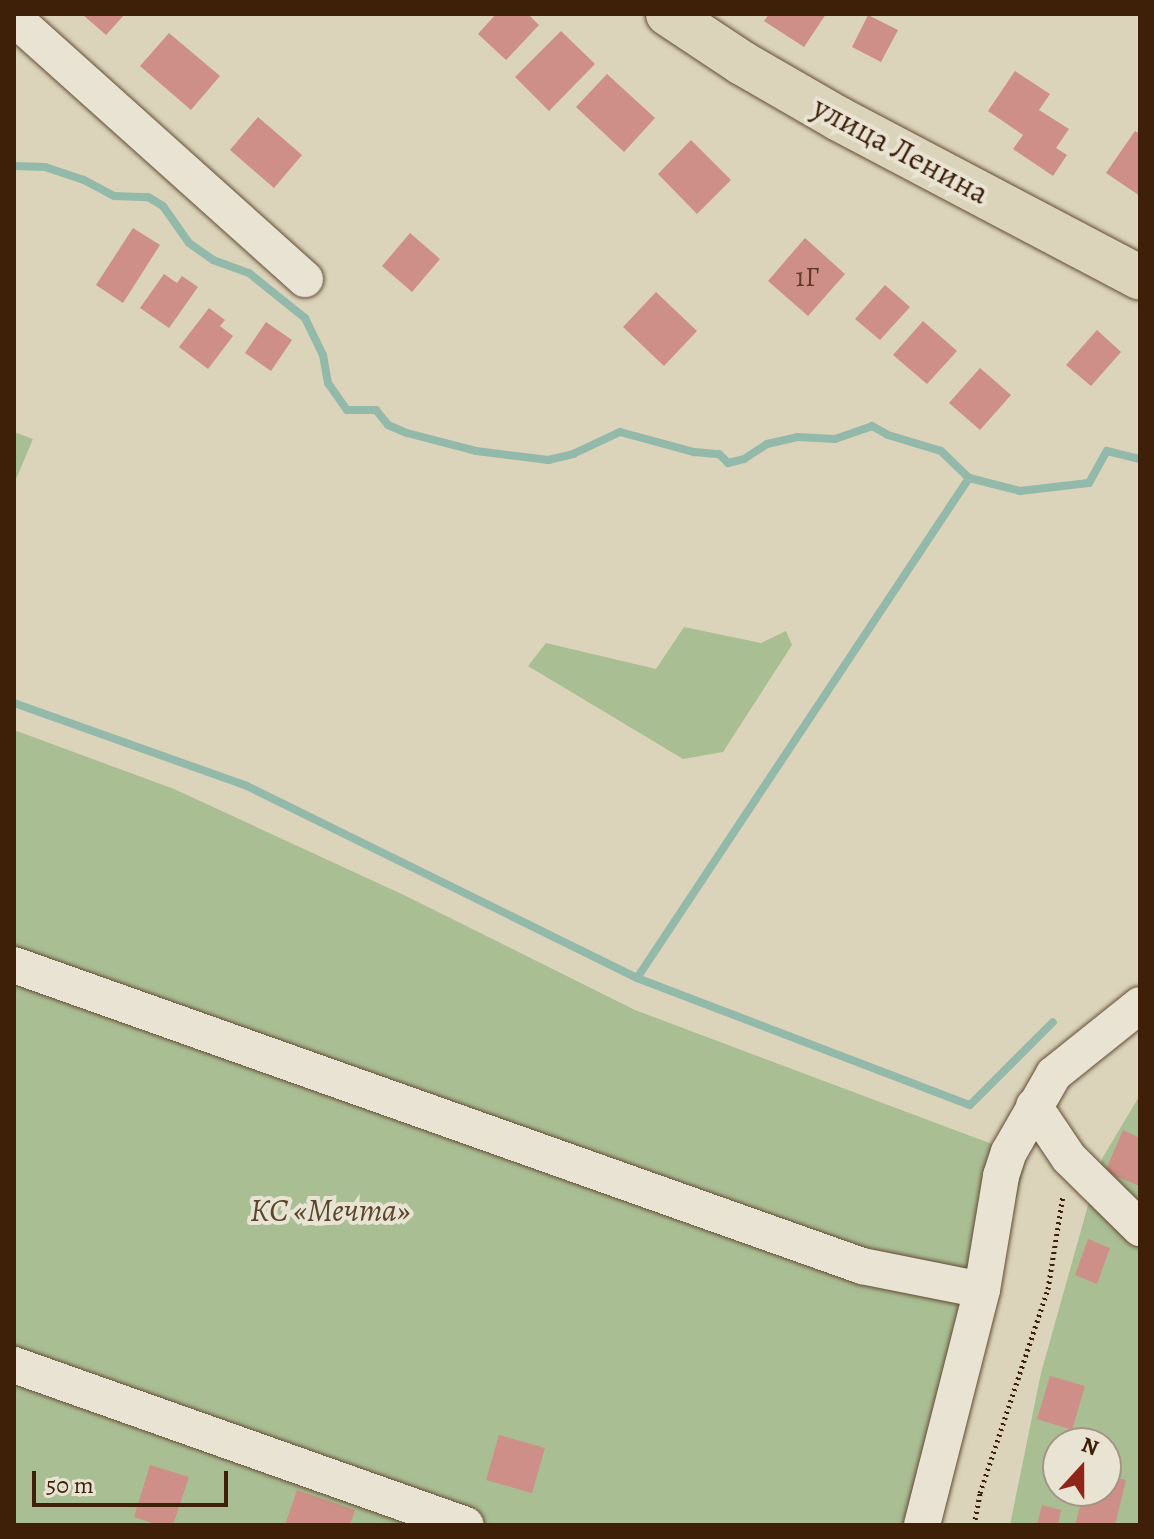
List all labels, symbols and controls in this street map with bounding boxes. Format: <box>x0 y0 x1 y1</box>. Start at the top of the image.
street label: улица Ленина <box>807 88 995 212</box>
house number: 1Г <box>795 260 819 294</box>
park label: КС «Мечта» <box>250 1191 410 1229</box>
north arrow <box>1042 1427 1122 1507</box>
text: N <box>1077 1430 1103 1463</box>
scale bar <box>36 1455 232 1505</box>
text: 50 m <box>46 1469 94 1501</box>

